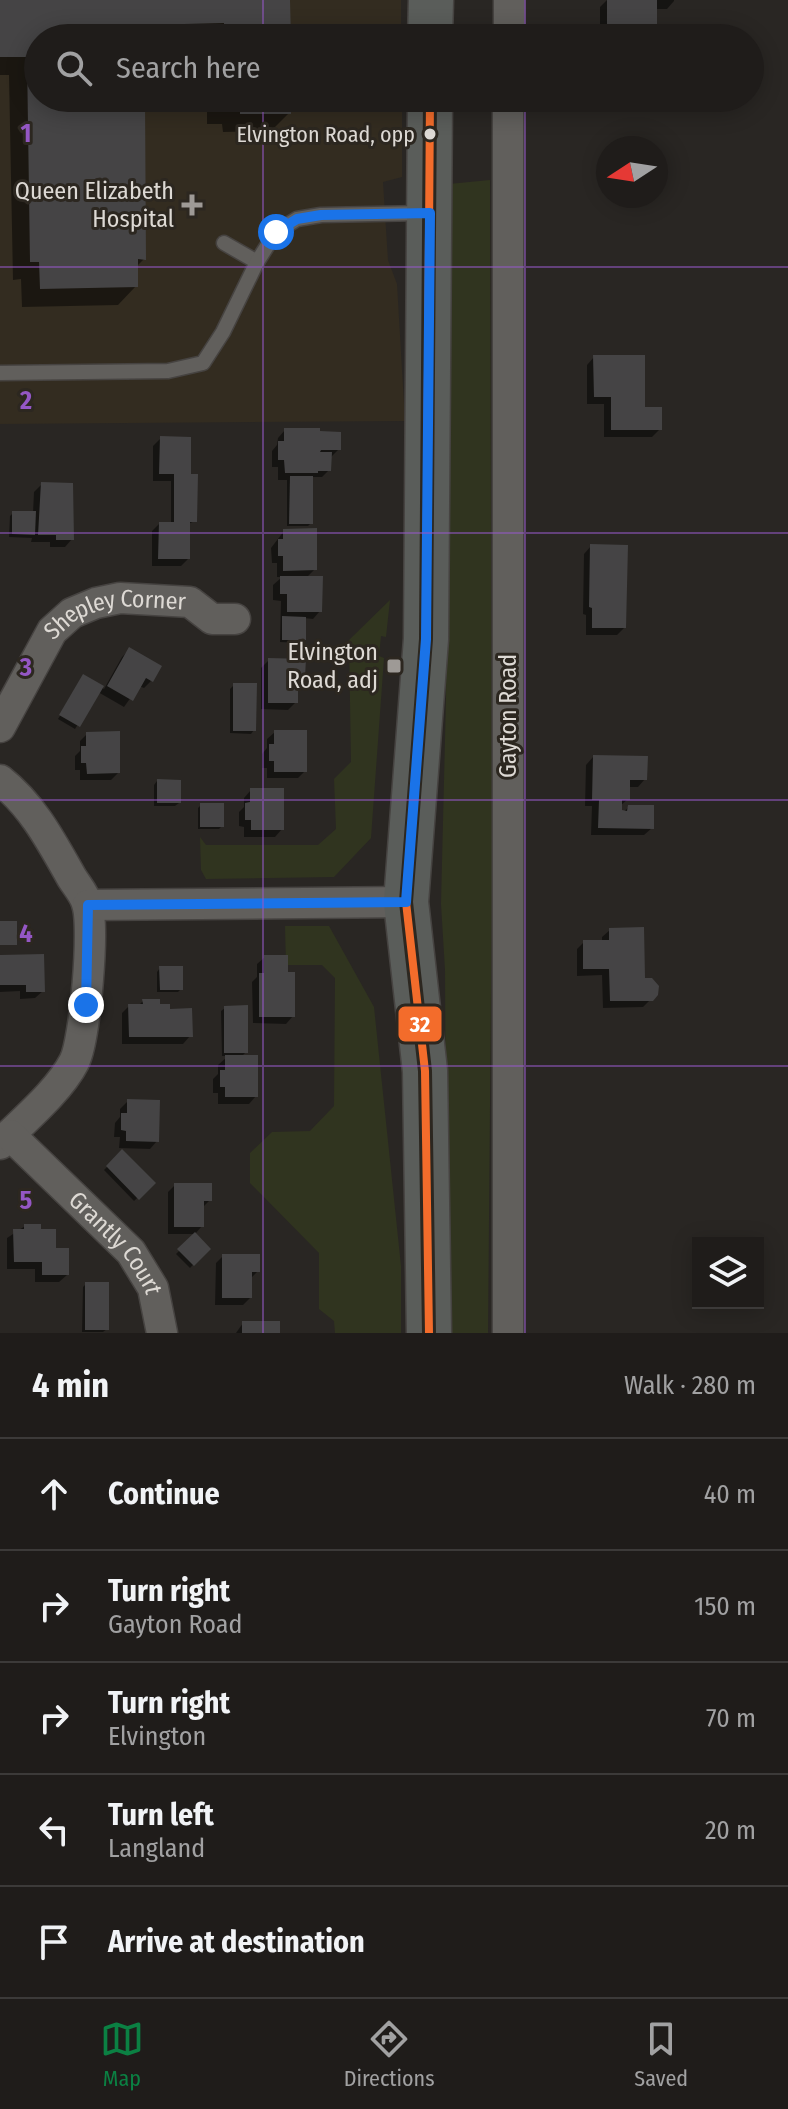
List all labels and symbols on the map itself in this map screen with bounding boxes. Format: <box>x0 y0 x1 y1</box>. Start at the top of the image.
text: 1 <box>21 118 32 149</box>
place label: Elvington Road, opp <box>236 121 415 148</box>
marker: Elvington Road, opp <box>422 126 438 142</box>
north arrow <box>596 136 668 208</box>
place label: Queen Elizabeth Hospital <box>15 177 174 233</box>
marker: Queen Elizabeth Hospital <box>181 194 203 216</box>
route start <box>258 214 294 250</box>
text: 2 <box>19 385 32 416</box>
street label: Shepley Corner <box>38 584 187 645</box>
place label: Elvington Road, adj <box>287 638 378 694</box>
text: 3 <box>19 652 32 683</box>
street label: Gayton Road <box>494 654 522 778</box>
marker: Elvington Road, adj <box>385 657 403 675</box>
text: 4 <box>19 918 33 949</box>
route end <box>68 987 104 1023</box>
line badge: 32 <box>397 1005 443 1043</box>
text: 32 <box>409 1011 430 1038</box>
text: 5 <box>20 1185 33 1216</box>
street label: Grantly Court <box>63 1186 168 1297</box>

